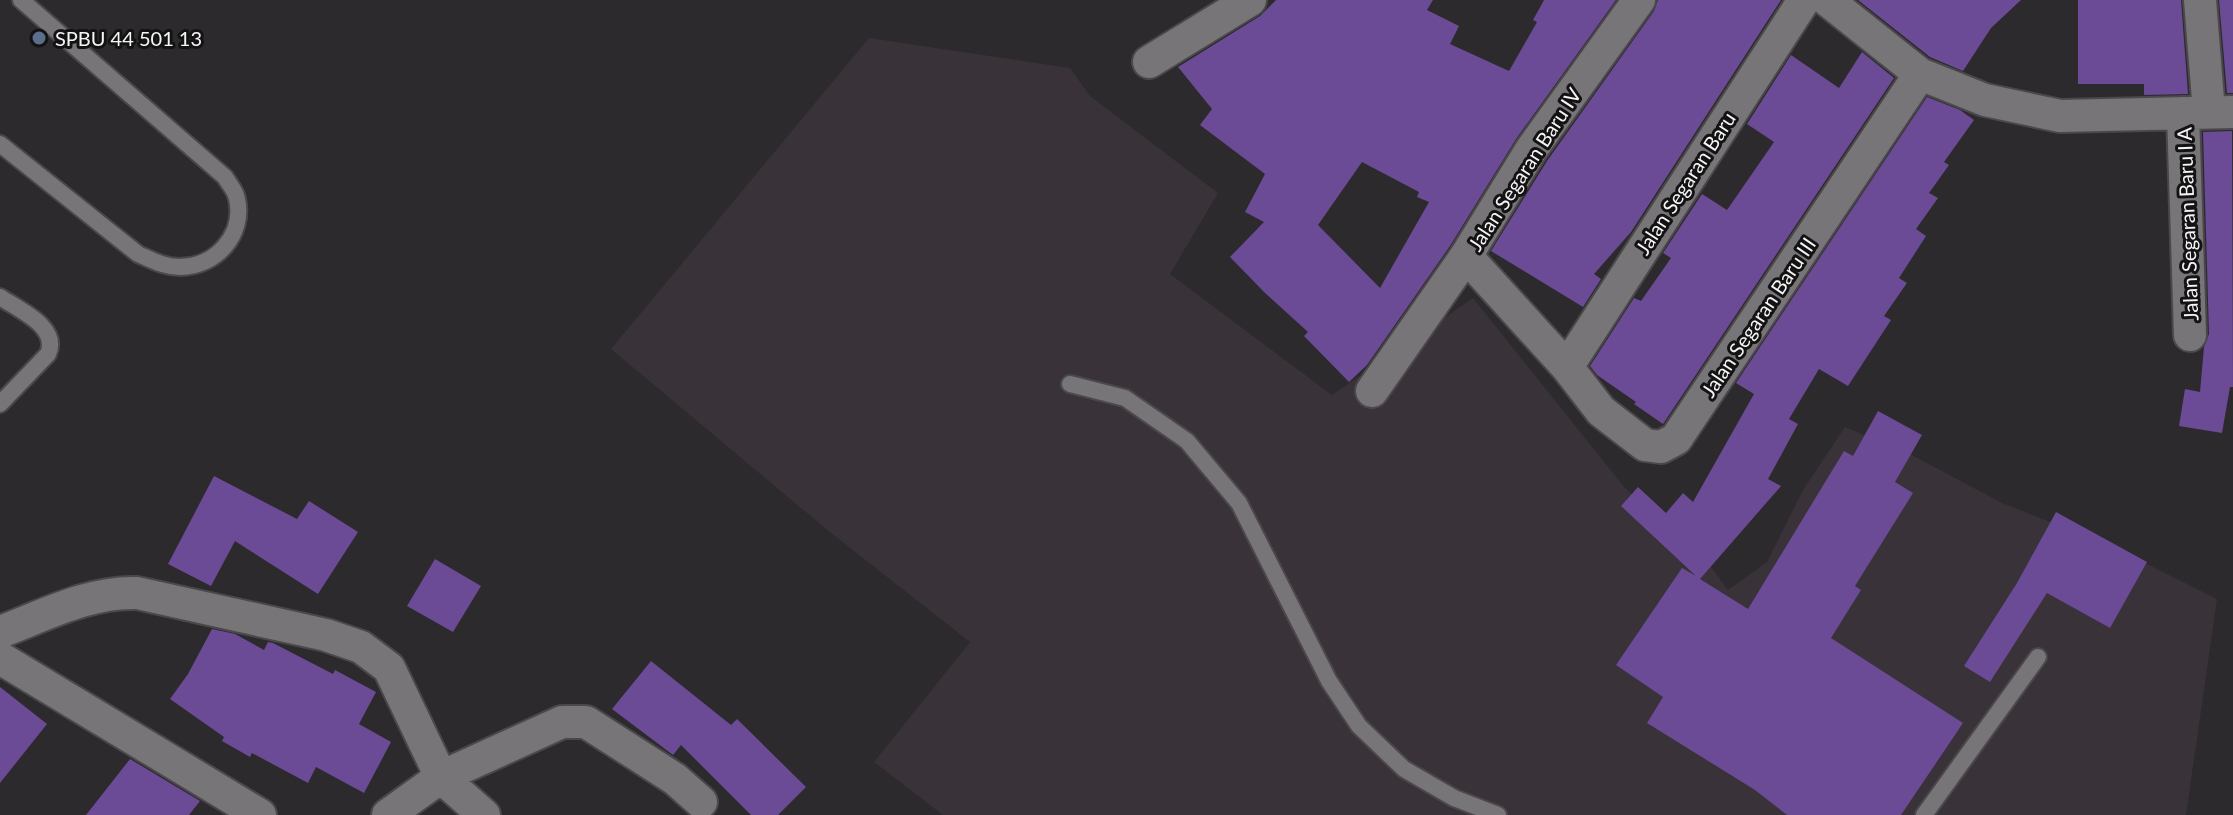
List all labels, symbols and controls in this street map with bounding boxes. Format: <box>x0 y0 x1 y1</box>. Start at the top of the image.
place label: SPBU 44 501 13 <box>55 26 202 50</box>
marker: SPBU 44 501 13 <box>30 29 48 47</box>
street label: Jalan Segaran Baru IV <box>1462 83 1586 255</box>
street label: Jalan Segaran Baru <box>1630 107 1740 259</box>
street label: Jalan Segaran Baru I A <box>2172 126 2202 321</box>
street label: Jalan Segaran Baru III <box>1696 233 1820 401</box>

